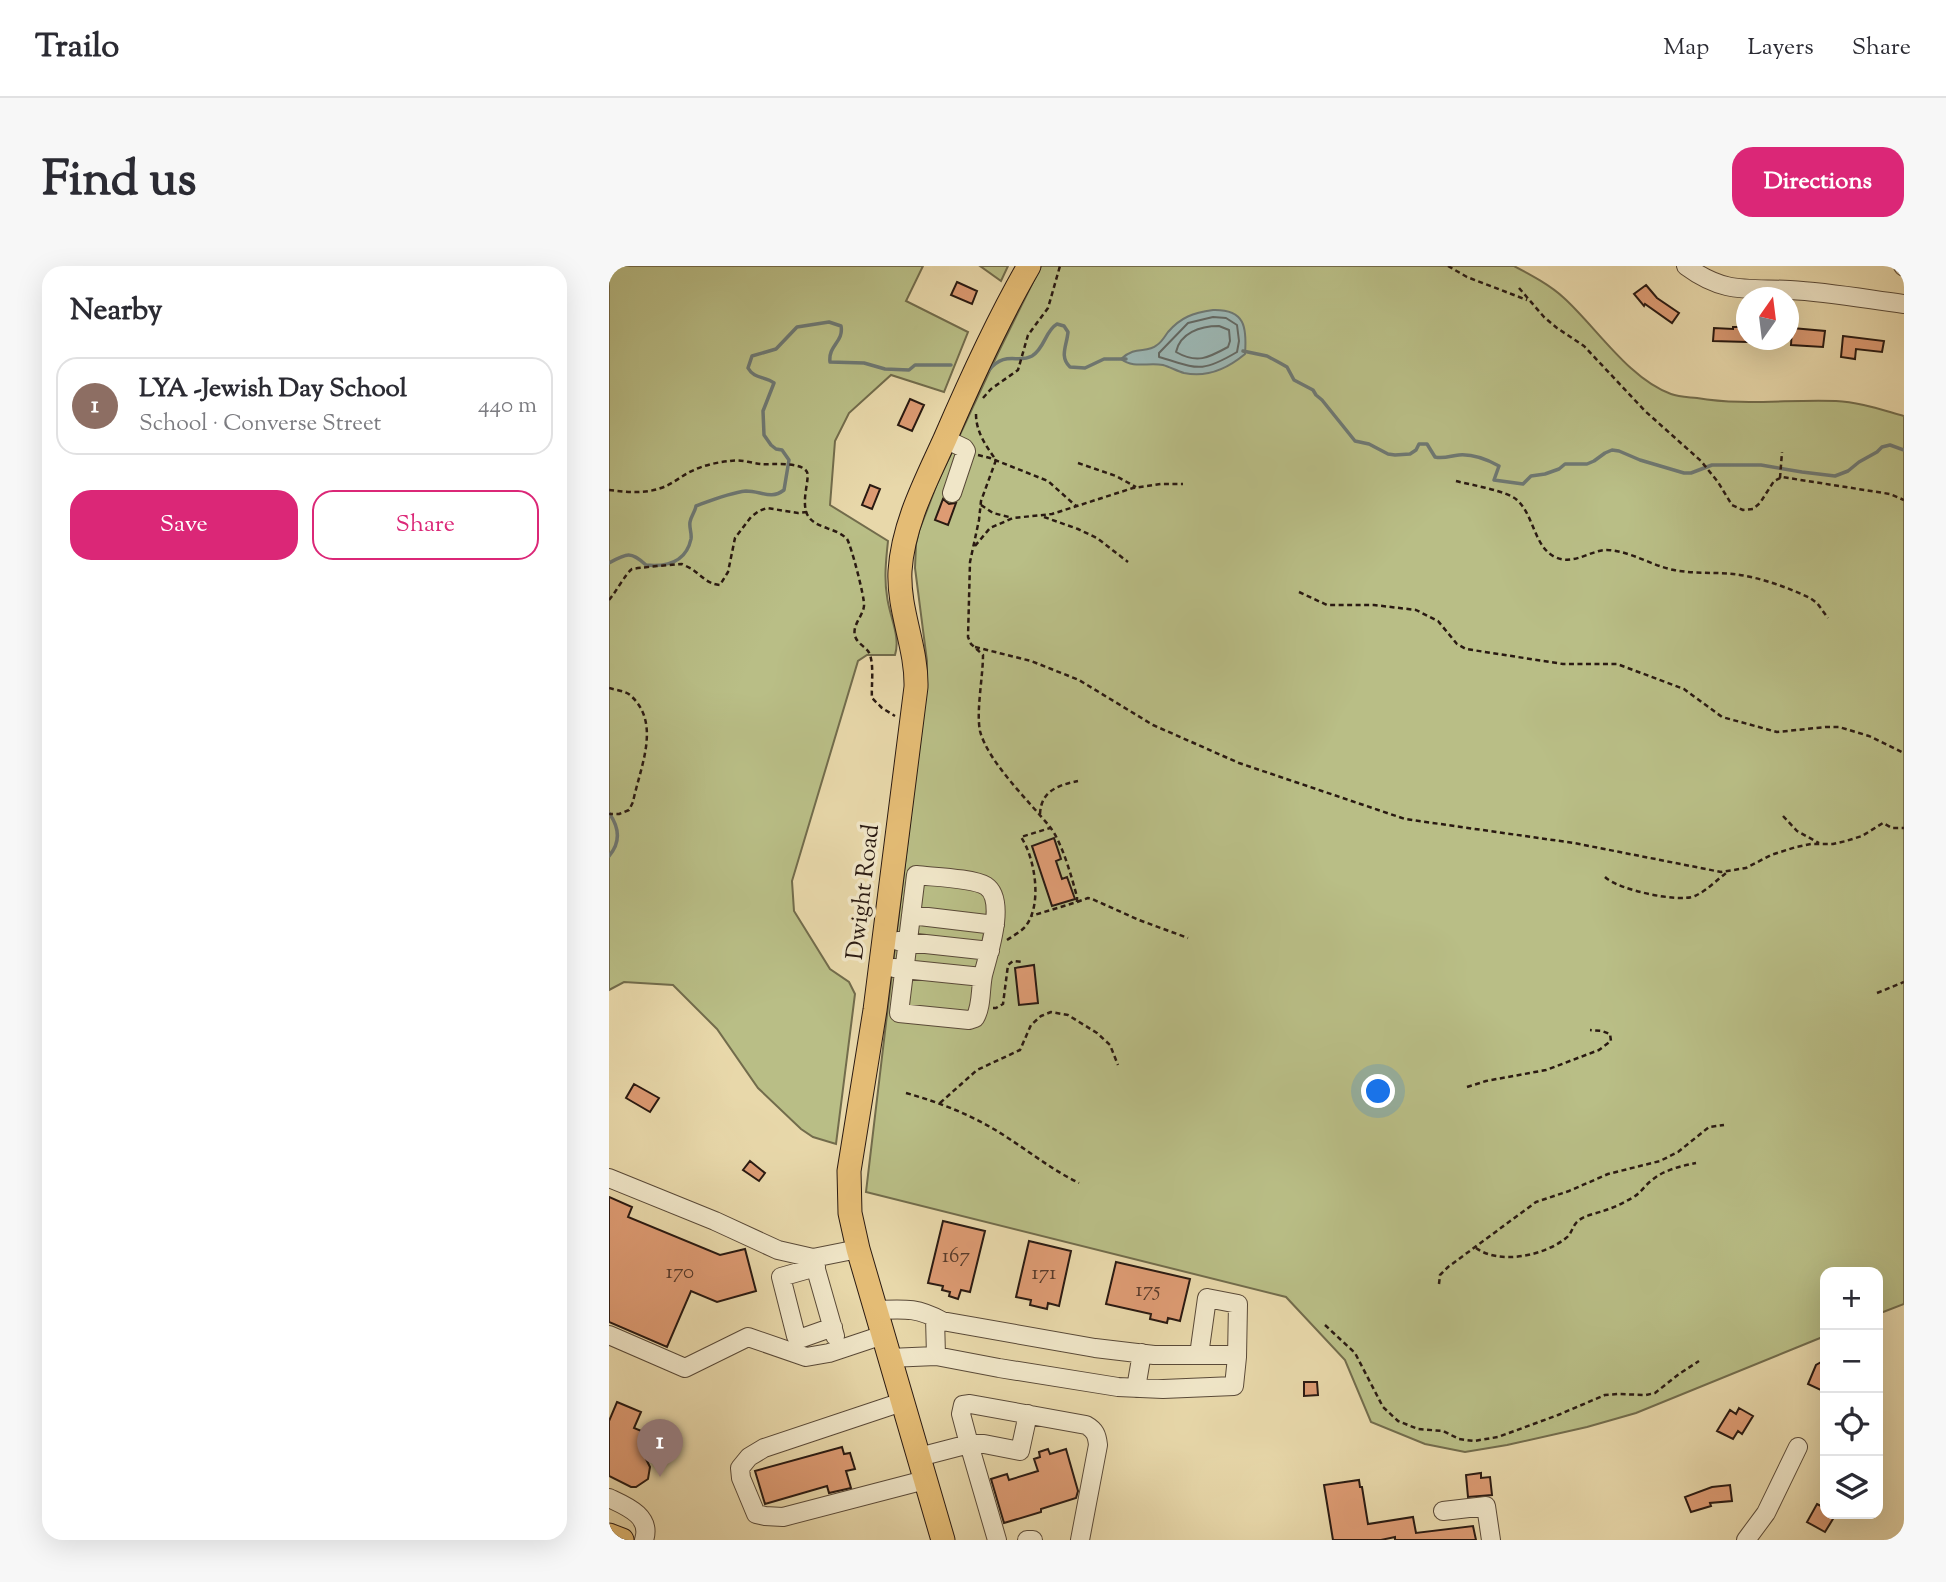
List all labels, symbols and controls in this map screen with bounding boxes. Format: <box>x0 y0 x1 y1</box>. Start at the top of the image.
text: Trailo <box>35 24 119 72</box>
text: Map <box>1663 31 1709 65</box>
text: Layers <box>1747 31 1814 65</box>
text: Share <box>1852 31 1911 65</box>
text: Find us <box>42 147 196 217</box>
button: Directions <box>1732 147 1904 217</box>
north arrow <box>1736 287 1799 350</box>
text: Nearby <box>70 290 162 333</box>
text: LYA -Jewish Day School <box>139 371 407 408</box>
text: 1 <box>91 390 99 423</box>
text: 440 m <box>478 390 537 423</box>
text: School · Converse Street <box>139 408 381 441</box>
button: Save <box>70 490 298 560</box>
button: Share <box>312 490 539 560</box>
street label: Dwight Road <box>839 822 889 962</box>
your location <box>1361 1074 1395 1108</box>
house number: 167 <box>942 1242 971 1272</box>
house number: 170 <box>666 1258 694 1288</box>
house number: 171 <box>1032 1259 1056 1289</box>
map controls <box>1820 1267 1883 1519</box>
button: + <box>1820 1267 1883 1330</box>
house number: 175 <box>1136 1276 1160 1306</box>
button: − <box>1820 1330 1883 1393</box>
button: locate <box>1820 1393 1883 1456</box>
pin: 1 <box>637 1419 683 1477</box>
button: layers <box>1820 1456 1883 1519</box>

